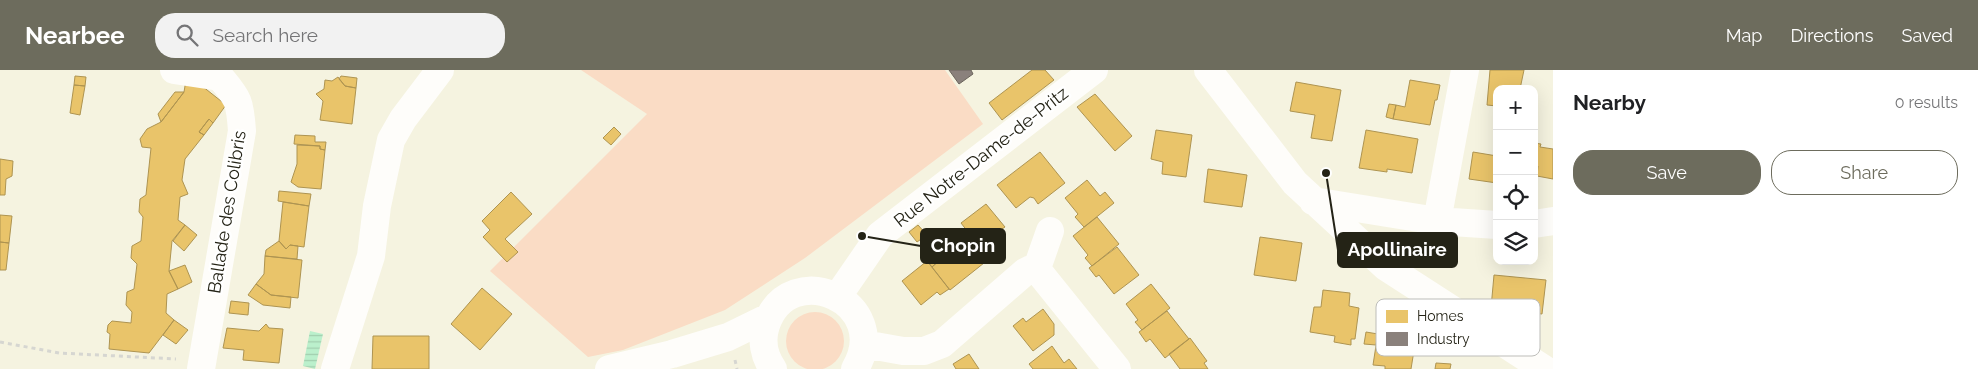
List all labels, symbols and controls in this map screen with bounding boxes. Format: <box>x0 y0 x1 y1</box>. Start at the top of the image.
search box <box>155 13 505 58</box>
text: Nearbee <box>25 21 125 50</box>
icon: search <box>173 21 201 49</box>
text: Search here <box>213 24 318 46</box>
text: Map <box>1726 25 1762 46</box>
text: Directions <box>1790 25 1874 46</box>
text: Saved <box>1902 25 1953 46</box>
street label: Rue Notre-Dame-de-Pritz <box>890 82 1072 231</box>
map controls <box>1493 85 1538 265</box>
button: + <box>1493 85 1538 130</box>
text: Nearby <box>1573 90 1646 115</box>
text: 0 results <box>1895 93 1958 112</box>
street label: Ballade des Colibris <box>203 129 250 295</box>
button: − <box>1493 130 1538 175</box>
button: Save <box>1573 150 1761 195</box>
button: Share <box>1771 150 1958 195</box>
button: locate <box>1493 175 1538 220</box>
button: layers <box>1493 220 1538 265</box>
callout: Chopin <box>921 229 1005 263</box>
callout: Apollinaire <box>1338 233 1457 267</box>
text: Chopin <box>931 234 995 256</box>
text: Apollinaire <box>1347 238 1447 260</box>
legend <box>1376 299 1540 356</box>
text: Homes <box>1417 308 1464 324</box>
text: Industry <box>1417 331 1470 347</box>

